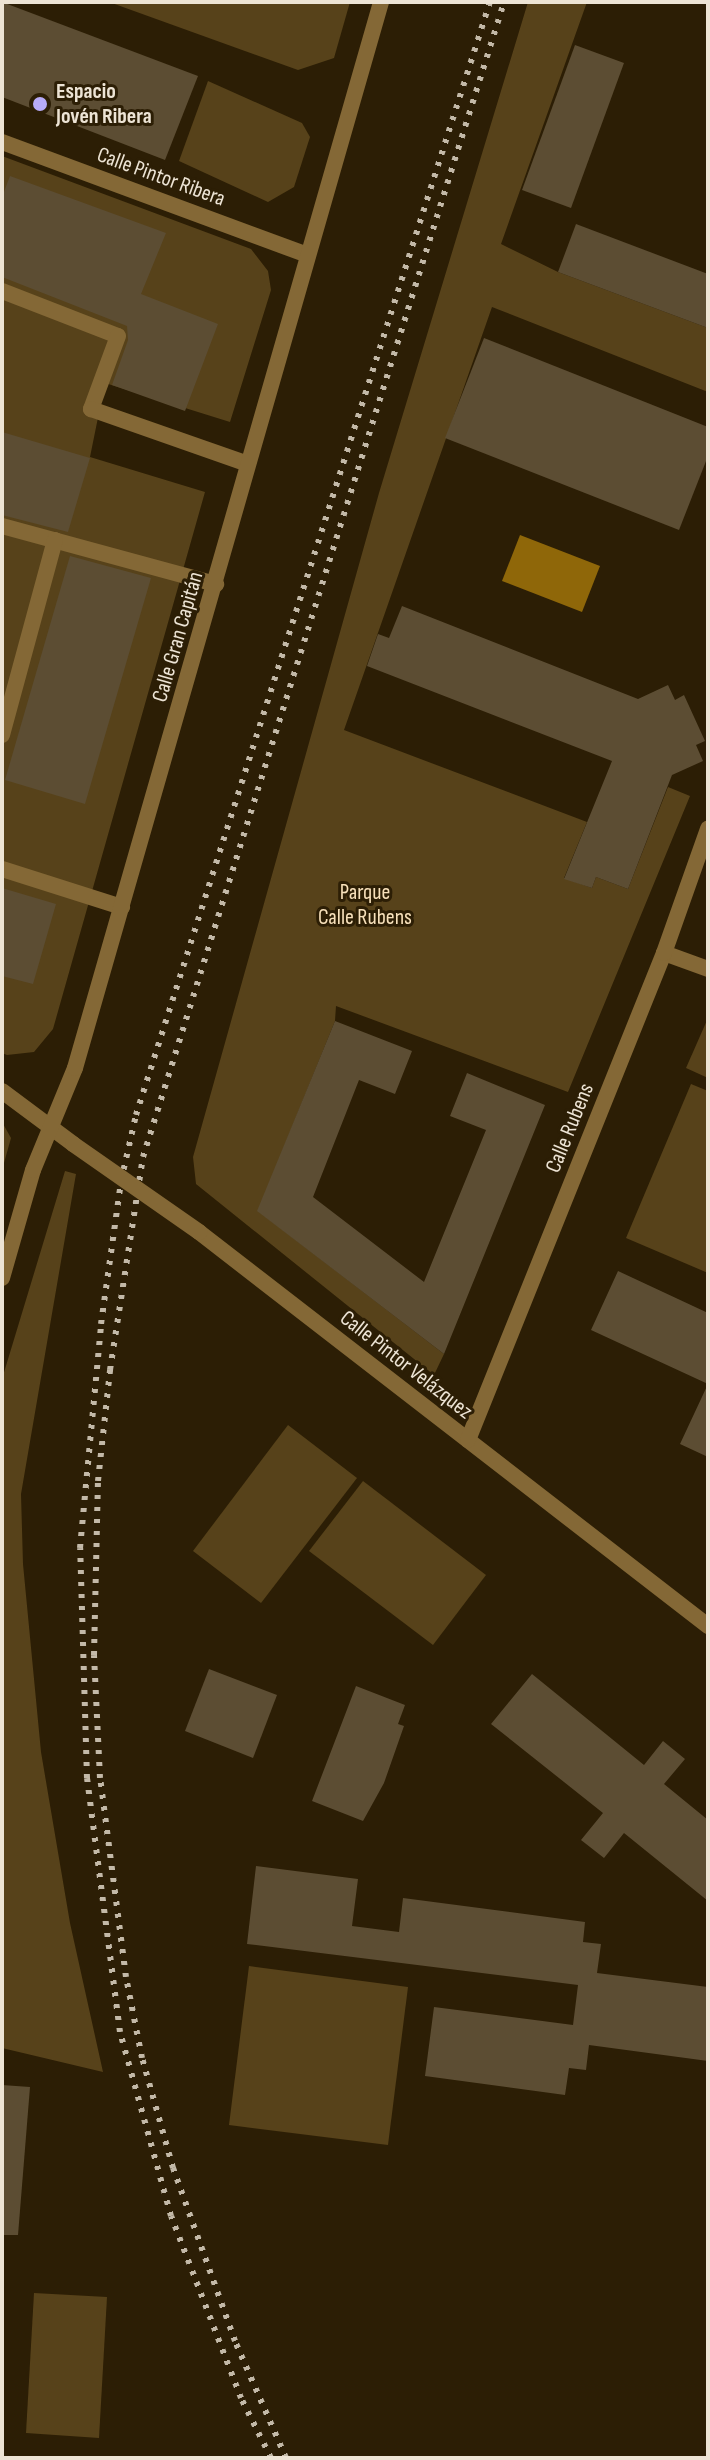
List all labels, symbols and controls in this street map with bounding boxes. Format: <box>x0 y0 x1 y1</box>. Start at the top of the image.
place label: Espacio Jovén Ribera <box>56 78 152 130</box>
marker: Espacio Jovén Ribera <box>31 95 49 113</box>
street label: Calle Pintor Ribera <box>93 142 229 212</box>
street label: Calle Gran Capitán <box>147 569 209 705</box>
park label: Parque Calle Rubens <box>318 879 412 930</box>
street label: Calle Rubens <box>540 1080 600 1176</box>
street label: Calle Pintor Velázquez <box>334 1305 478 1425</box>

